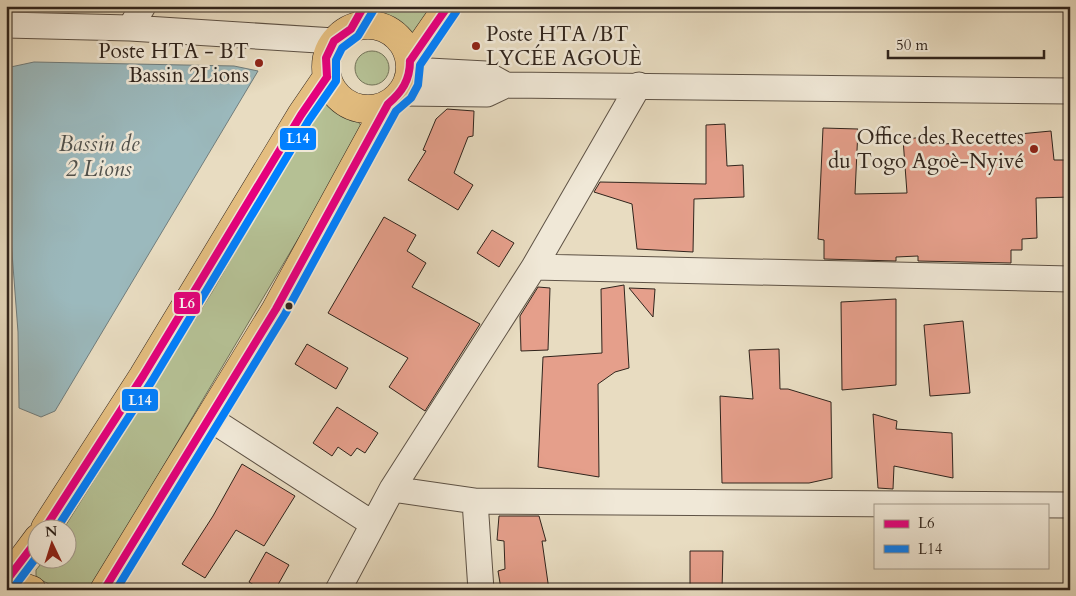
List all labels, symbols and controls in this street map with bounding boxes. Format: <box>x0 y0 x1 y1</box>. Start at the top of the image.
place label: Poste HTA /BT LYCÉE AGOUÈ <box>486 20 642 73</box>
scale bar <box>888 28 1045 60</box>
text: 50 m <box>896 35 928 55</box>
place label: Poste HTA - BT Bassin 2Lions <box>98 37 249 90</box>
marker: Poste HTA /BT LYCÉE AGOUÈ <box>470 40 482 52</box>
marker: Poste HTA - BT Bassin 2Lions <box>253 57 265 69</box>
place label: Office des Recettes du Togo Agoè-Nyivé <box>828 123 1024 176</box>
line badge: L14 <box>279 127 317 151</box>
water label: Bassin de 2 Lions <box>59 129 140 184</box>
text: L14 <box>286 129 310 148</box>
marker: Office des Recettes du Togo Agoè-Nyivé <box>1028 143 1040 155</box>
line badge: L6 <box>173 291 201 315</box>
text: L6 <box>179 294 195 313</box>
unlabelled marker <box>284 301 294 311</box>
line badge: L14 <box>121 388 159 412</box>
text: L14 <box>128 391 152 410</box>
legend <box>874 504 1048 568</box>
text: L6 <box>918 513 935 533</box>
north arrow <box>28 518 78 568</box>
text: N <box>44 522 58 541</box>
text: L14 <box>918 539 943 559</box>

